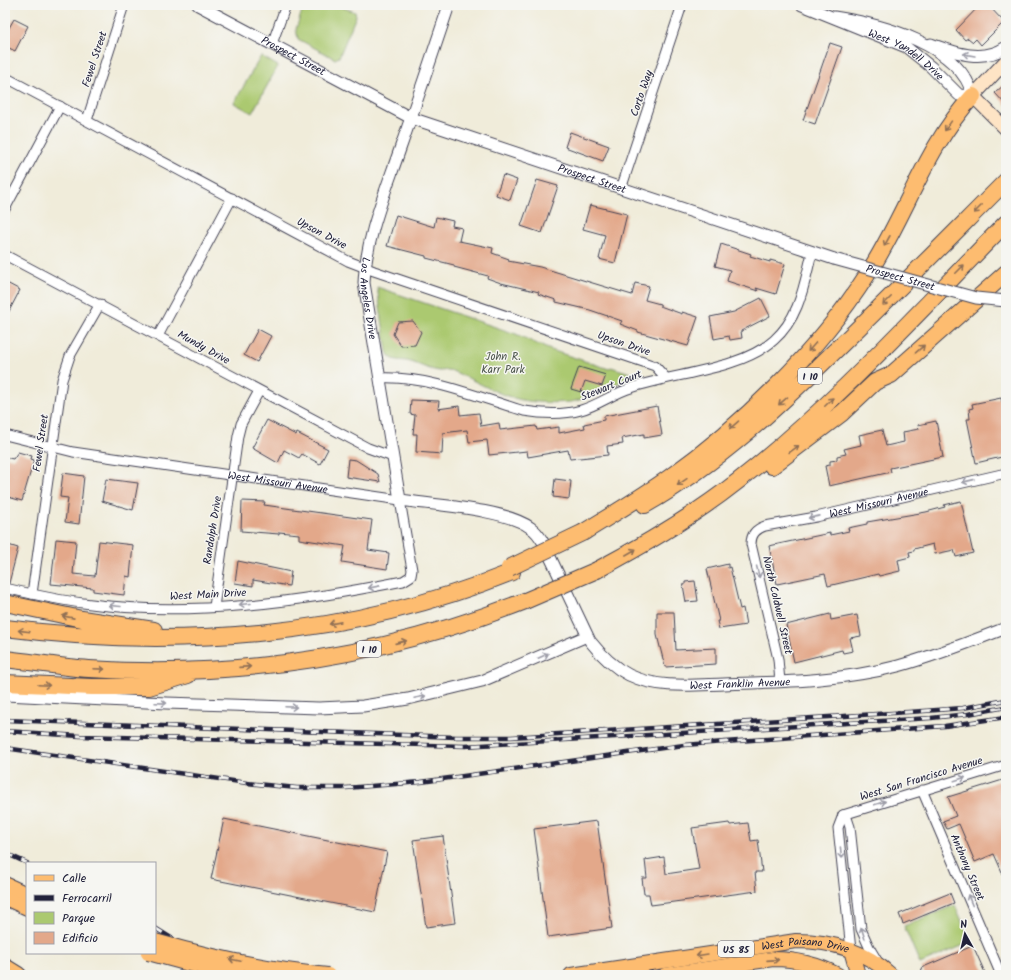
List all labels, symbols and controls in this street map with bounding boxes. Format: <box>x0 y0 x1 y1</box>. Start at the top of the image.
street label: West Yandell Drive <box>865 25 948 85</box>
street label: Fewel Street <box>77 28 113 90</box>
street label: Prospect Street <box>257 32 329 81</box>
one-way arrow <box>963 50 976 58</box>
street label: Corto Way <box>626 67 659 119</box>
one-way arrow <box>944 121 952 132</box>
street label: Prospect Street <box>555 160 629 199</box>
one-way arrow <box>973 204 983 214</box>
street label: Upson Drive <box>293 213 350 255</box>
one-way arrow <box>883 235 891 247</box>
street label: Los Angeles Drive <box>354 256 381 341</box>
street label: Prospect Street <box>864 260 938 297</box>
one-way arrow <box>955 264 965 274</box>
one-way arrow <box>882 295 892 305</box>
street label: Mundy Drive <box>174 326 233 370</box>
street label: Upson Drive <box>595 327 653 361</box>
one-way arrow <box>807 341 816 352</box>
one-way arrow <box>915 344 925 354</box>
park label: John R. Karr Park <box>481 348 525 379</box>
street label: Stewart Court <box>578 365 645 406</box>
road number: I 10 <box>798 368 822 384</box>
one-way arrow <box>779 396 789 405</box>
one-way arrow <box>824 397 834 407</box>
street label: Fewel Street <box>28 412 54 473</box>
one-way arrow <box>730 420 740 429</box>
one-way arrow <box>789 445 800 453</box>
street label: West Missouri Avenue <box>226 467 329 499</box>
one-way arrow <box>677 478 688 486</box>
one-way arrow <box>962 478 975 486</box>
street label: West Missouri Avenue <box>828 483 930 524</box>
street label: Randolph Drive <box>199 495 227 566</box>
one-way arrow <box>808 514 821 522</box>
one-way arrow <box>625 547 637 555</box>
street label: North Coldwell Street <box>757 554 797 657</box>
one-way arrow <box>755 565 762 578</box>
one-way arrow <box>368 583 381 591</box>
street label: West Main Drive <box>169 584 247 606</box>
one-way arrow <box>239 601 252 608</box>
one-way arrow <box>109 603 122 610</box>
one-way arrow <box>62 612 75 620</box>
one-way arrow <box>329 619 342 627</box>
one-way arrow <box>18 627 31 635</box>
one-way arrow <box>394 637 407 645</box>
road number: I 10 <box>357 641 381 657</box>
one-way arrow <box>537 652 549 659</box>
one-way arrow <box>238 663 251 670</box>
one-way arrow <box>92 666 105 673</box>
street label: West Franklin Avenue <box>689 673 791 695</box>
one-way arrow <box>37 681 50 689</box>
one-way arrow <box>413 692 426 700</box>
one-way arrow <box>154 699 167 707</box>
one-way arrow <box>284 703 297 711</box>
street label: West San Francisco Avenue <box>858 752 985 806</box>
one-way arrow <box>953 775 966 782</box>
one-way arrow <box>873 799 886 806</box>
street label: Anthony Street <box>945 831 990 904</box>
one-way arrow <box>837 846 844 859</box>
legend <box>26 862 156 954</box>
text: Calle <box>62 869 87 888</box>
text: Ferrocarril <box>62 889 112 908</box>
one-way arrow <box>965 895 973 907</box>
text: Parque <box>62 909 96 928</box>
north arrow <box>945 914 985 954</box>
text: N <box>959 916 968 934</box>
one-way arrow <box>859 927 866 940</box>
text: Edificio <box>62 929 98 948</box>
street label: West Paisano Drive <box>760 933 852 959</box>
road number: US 85 <box>718 941 754 957</box>
one-way arrow <box>696 951 709 959</box>
one-way arrow <box>228 955 241 963</box>
one-way arrow <box>766 956 779 963</box>

